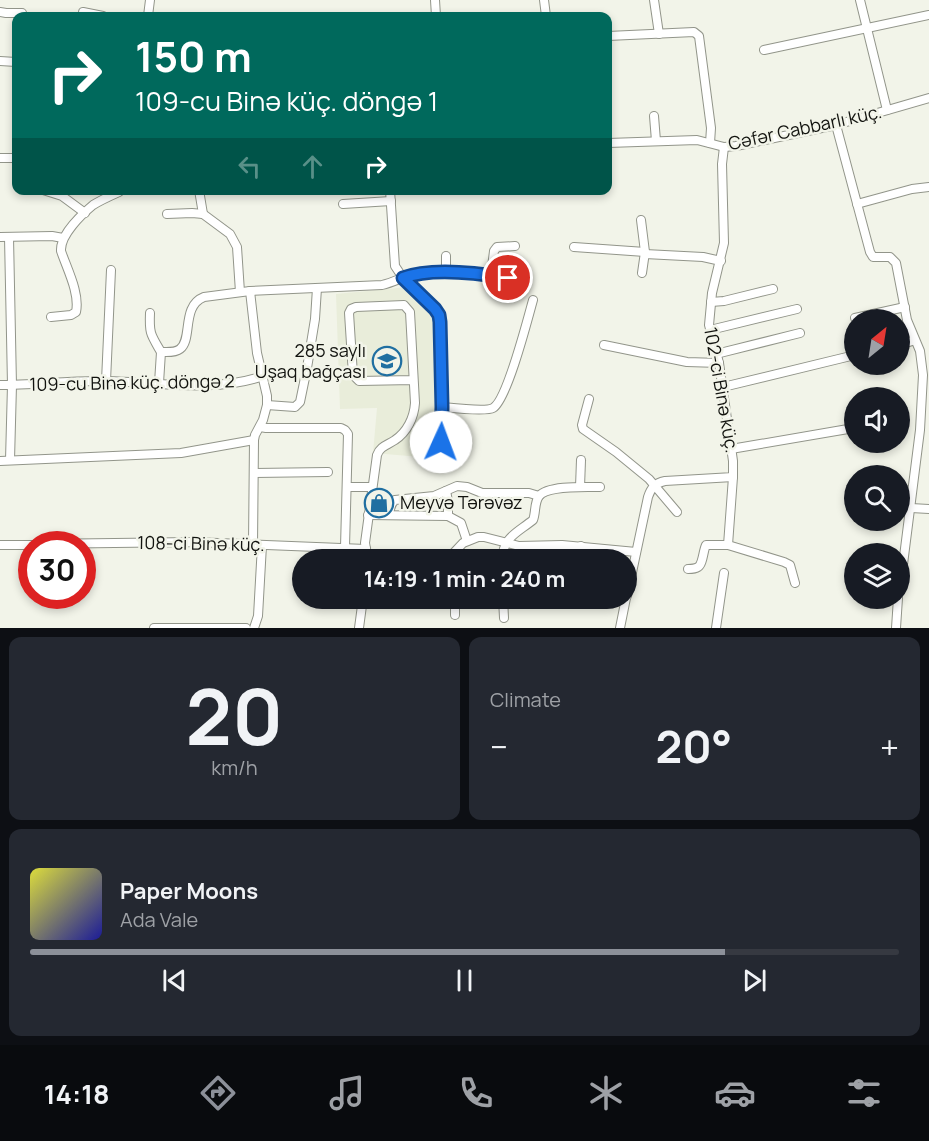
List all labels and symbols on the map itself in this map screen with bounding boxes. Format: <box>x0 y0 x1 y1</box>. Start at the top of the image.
street label: Cəfər Cabbarlı küç. <box>726 99 884 155</box>
pin <box>482 252 533 303</box>
north arrow <box>844 309 910 375</box>
street label: 102-ci Binə küç. <box>699 325 745 454</box>
place label: 285 saylı Uşaq bağçası <box>255 338 366 383</box>
school or university icon: 285 saylı Uşaq bağçası <box>371 345 403 377</box>
street label: 109-cu Binə küç. döngə 2 <box>29 368 235 396</box>
position arrow <box>409 410 473 474</box>
shop icon: Meyvə Tərəvəz <box>363 487 395 519</box>
place label: Meyvə Tərəvəz <box>400 490 523 514</box>
street label: 108-ci Binə küç. <box>137 530 265 556</box>
speed limit sign: 30 <box>18 531 96 609</box>

